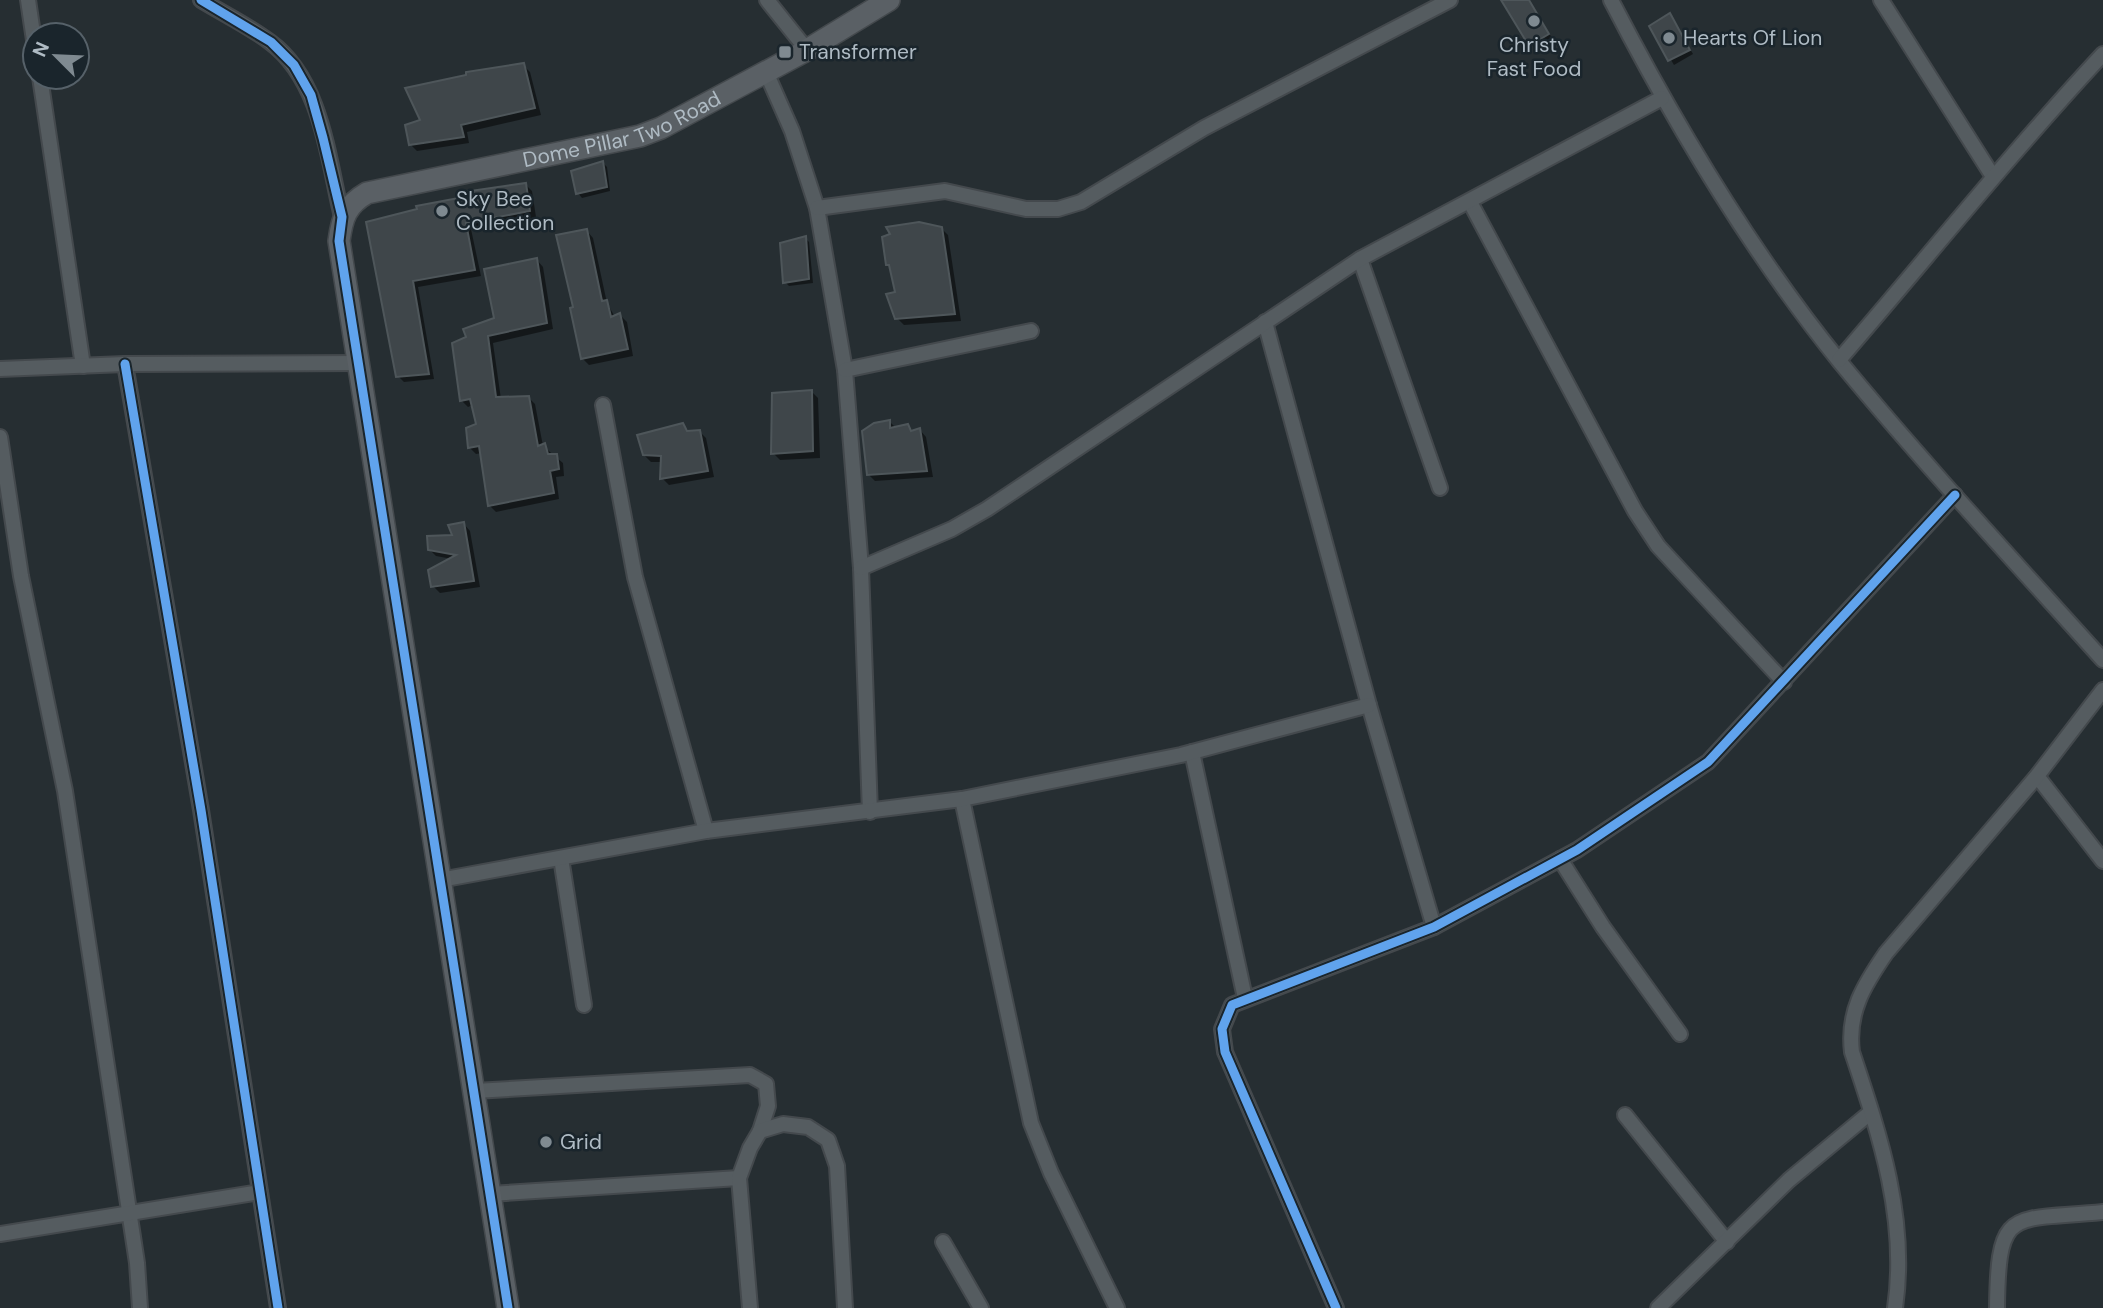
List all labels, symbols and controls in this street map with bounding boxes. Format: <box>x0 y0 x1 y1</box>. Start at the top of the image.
marker: Christy Fast Food <box>1526 13 1542 29</box>
north arrow <box>21 21 91 91</box>
place label: Hearts Of Lion <box>1683 24 1822 52</box>
marker: Hearts Of Lion <box>1661 30 1677 46</box>
place label: Christy Fast Food <box>1487 31 1581 83</box>
text: N <box>27 38 55 61</box>
place label: Transformer <box>799 38 917 66</box>
marker: Transformer <box>777 44 793 60</box>
street label: Dome Pillar Two Road <box>520 85 726 174</box>
place label: Sky Bee Collection <box>456 185 554 237</box>
marker: Sky Bee Collection <box>434 203 450 219</box>
place label: Grid <box>560 1128 602 1156</box>
marker: Grid <box>538 1134 554 1150</box>

